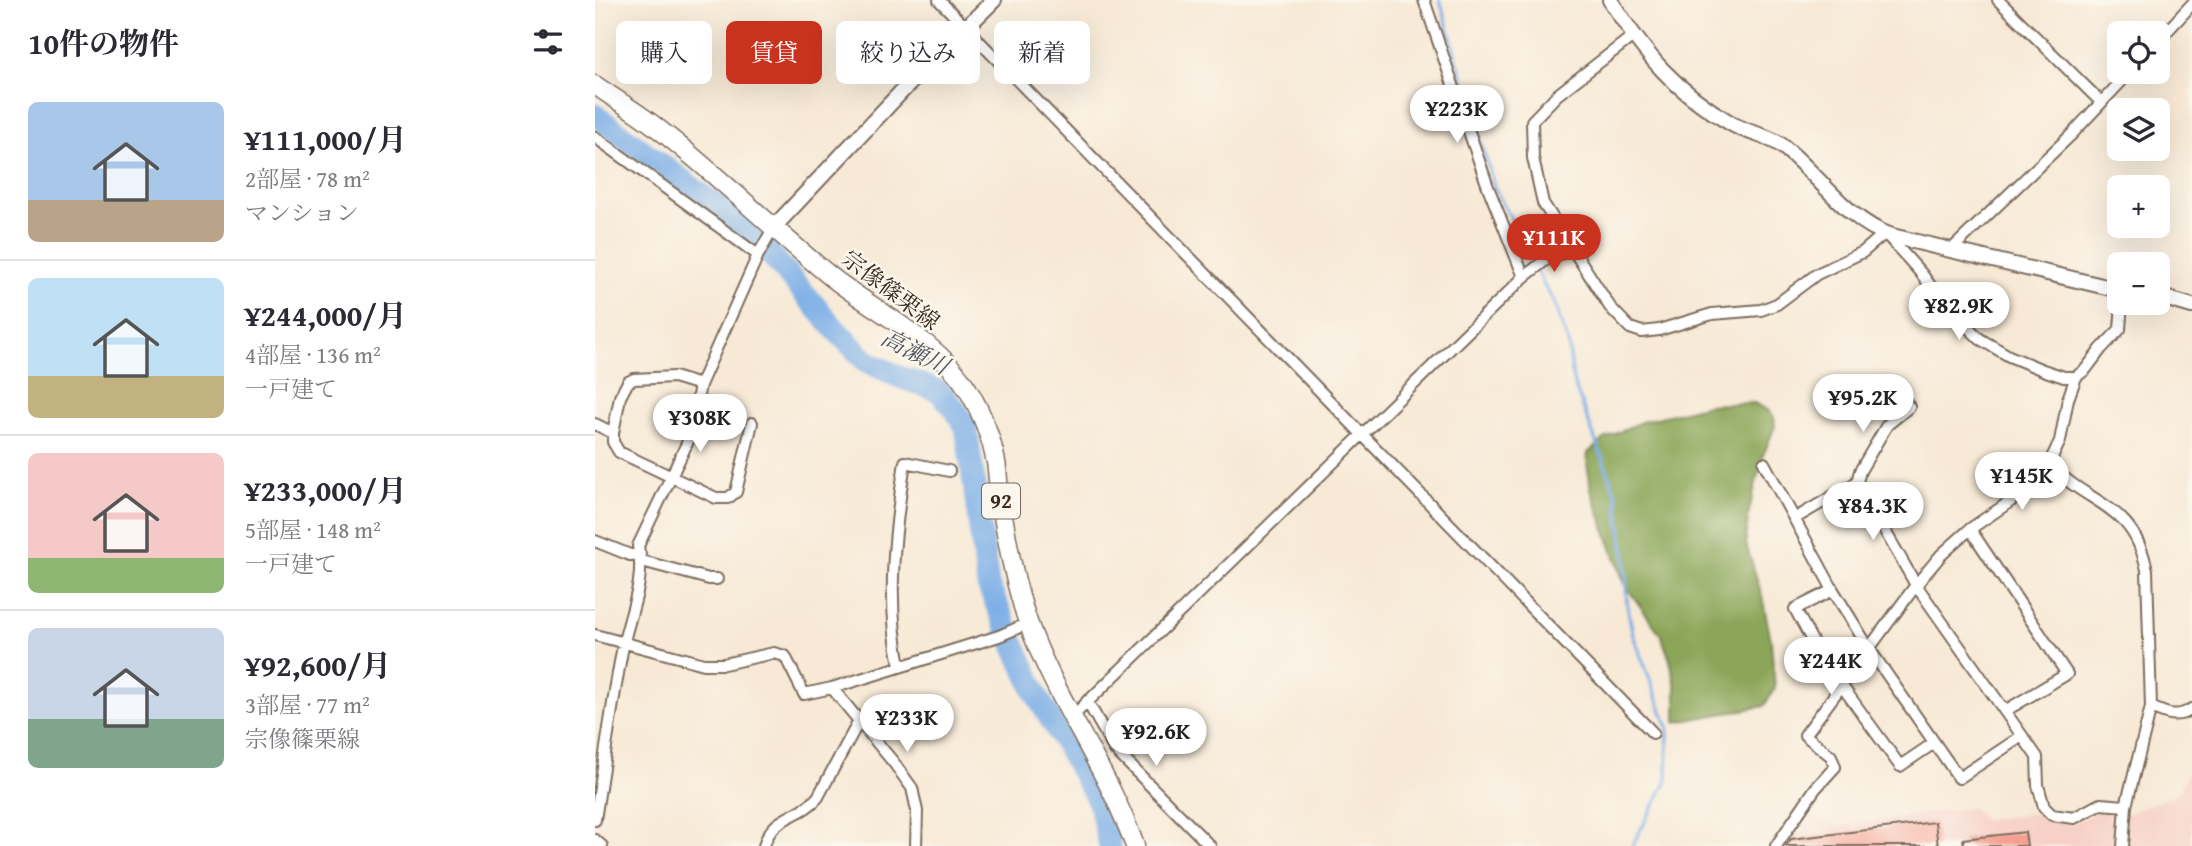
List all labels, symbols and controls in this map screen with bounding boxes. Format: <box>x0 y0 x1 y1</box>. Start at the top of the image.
text: 10件の物件 <box>28 21 179 65</box>
chip: 購入 <box>616 21 712 84</box>
chip: 賃貸 <box>726 21 822 84</box>
chip: 絞り込み <box>836 21 980 84</box>
chip: 新着 <box>994 21 1090 84</box>
map controls <box>2107 21 2170 315</box>
button: locate <box>2107 21 2170 84</box>
icon: filters <box>529 23 567 61</box>
pin: ¥223K <box>1408 86 1506 145</box>
text: ¥223K <box>1426 91 1488 124</box>
button: layers <box>2107 98 2170 161</box>
text: ¥111,000/月 <box>245 117 407 161</box>
icon: home <box>84 130 168 214</box>
text: 2部屋 · 78 m² <box>245 162 370 195</box>
button: + <box>2107 175 2170 238</box>
text: マンション <box>245 196 359 229</box>
pin: ¥111K <box>1505 215 1603 274</box>
text: ¥111K <box>1523 220 1585 253</box>
street label: 宗像篠栗線 <box>835 242 947 337</box>
button: − <box>2107 252 2170 315</box>
pin: ¥82.9K <box>1902 282 2016 342</box>
text: ¥82.9K <box>1925 288 1993 321</box>
text: ¥244,000/月 <box>245 293 407 337</box>
icon: home <box>84 306 168 390</box>
water label: 高瀬川 <box>875 320 958 385</box>
text: 4部屋 · 136 m² <box>245 338 381 371</box>
text: 一戸建て <box>245 372 337 405</box>
pin: ¥95.2K <box>1806 374 1920 434</box>
text: ¥95.2K <box>1829 380 1897 413</box>
pin: ¥308K <box>651 394 749 454</box>
text: ¥308K <box>669 400 731 433</box>
pin: ¥145K <box>1973 452 2071 512</box>
text: ¥145K <box>1991 458 2053 491</box>
text: ¥233,000/月 <box>245 468 407 512</box>
icon: home <box>84 481 168 565</box>
pin: ¥84.3K <box>1816 482 1930 542</box>
road number: 92 <box>982 484 1020 518</box>
text: ¥84.3K <box>1839 488 1907 521</box>
text: 5部屋 · 148 m² <box>245 513 381 546</box>
text: 一戸建て <box>245 547 337 580</box>
pin: ¥244K <box>1782 638 1880 697</box>
text: ¥92,600/月 <box>245 643 391 687</box>
text: ¥244K <box>1800 643 1862 676</box>
icon: home <box>84 656 168 740</box>
text: 3部屋 · 77 m² <box>245 688 370 721</box>
pin: ¥233K <box>858 694 956 754</box>
text: ¥233K <box>876 700 938 733</box>
pin: ¥92.6K <box>1099 708 1213 768</box>
text: ¥92.6K <box>1122 714 1190 747</box>
text: 宗像篠栗線 <box>245 722 360 755</box>

